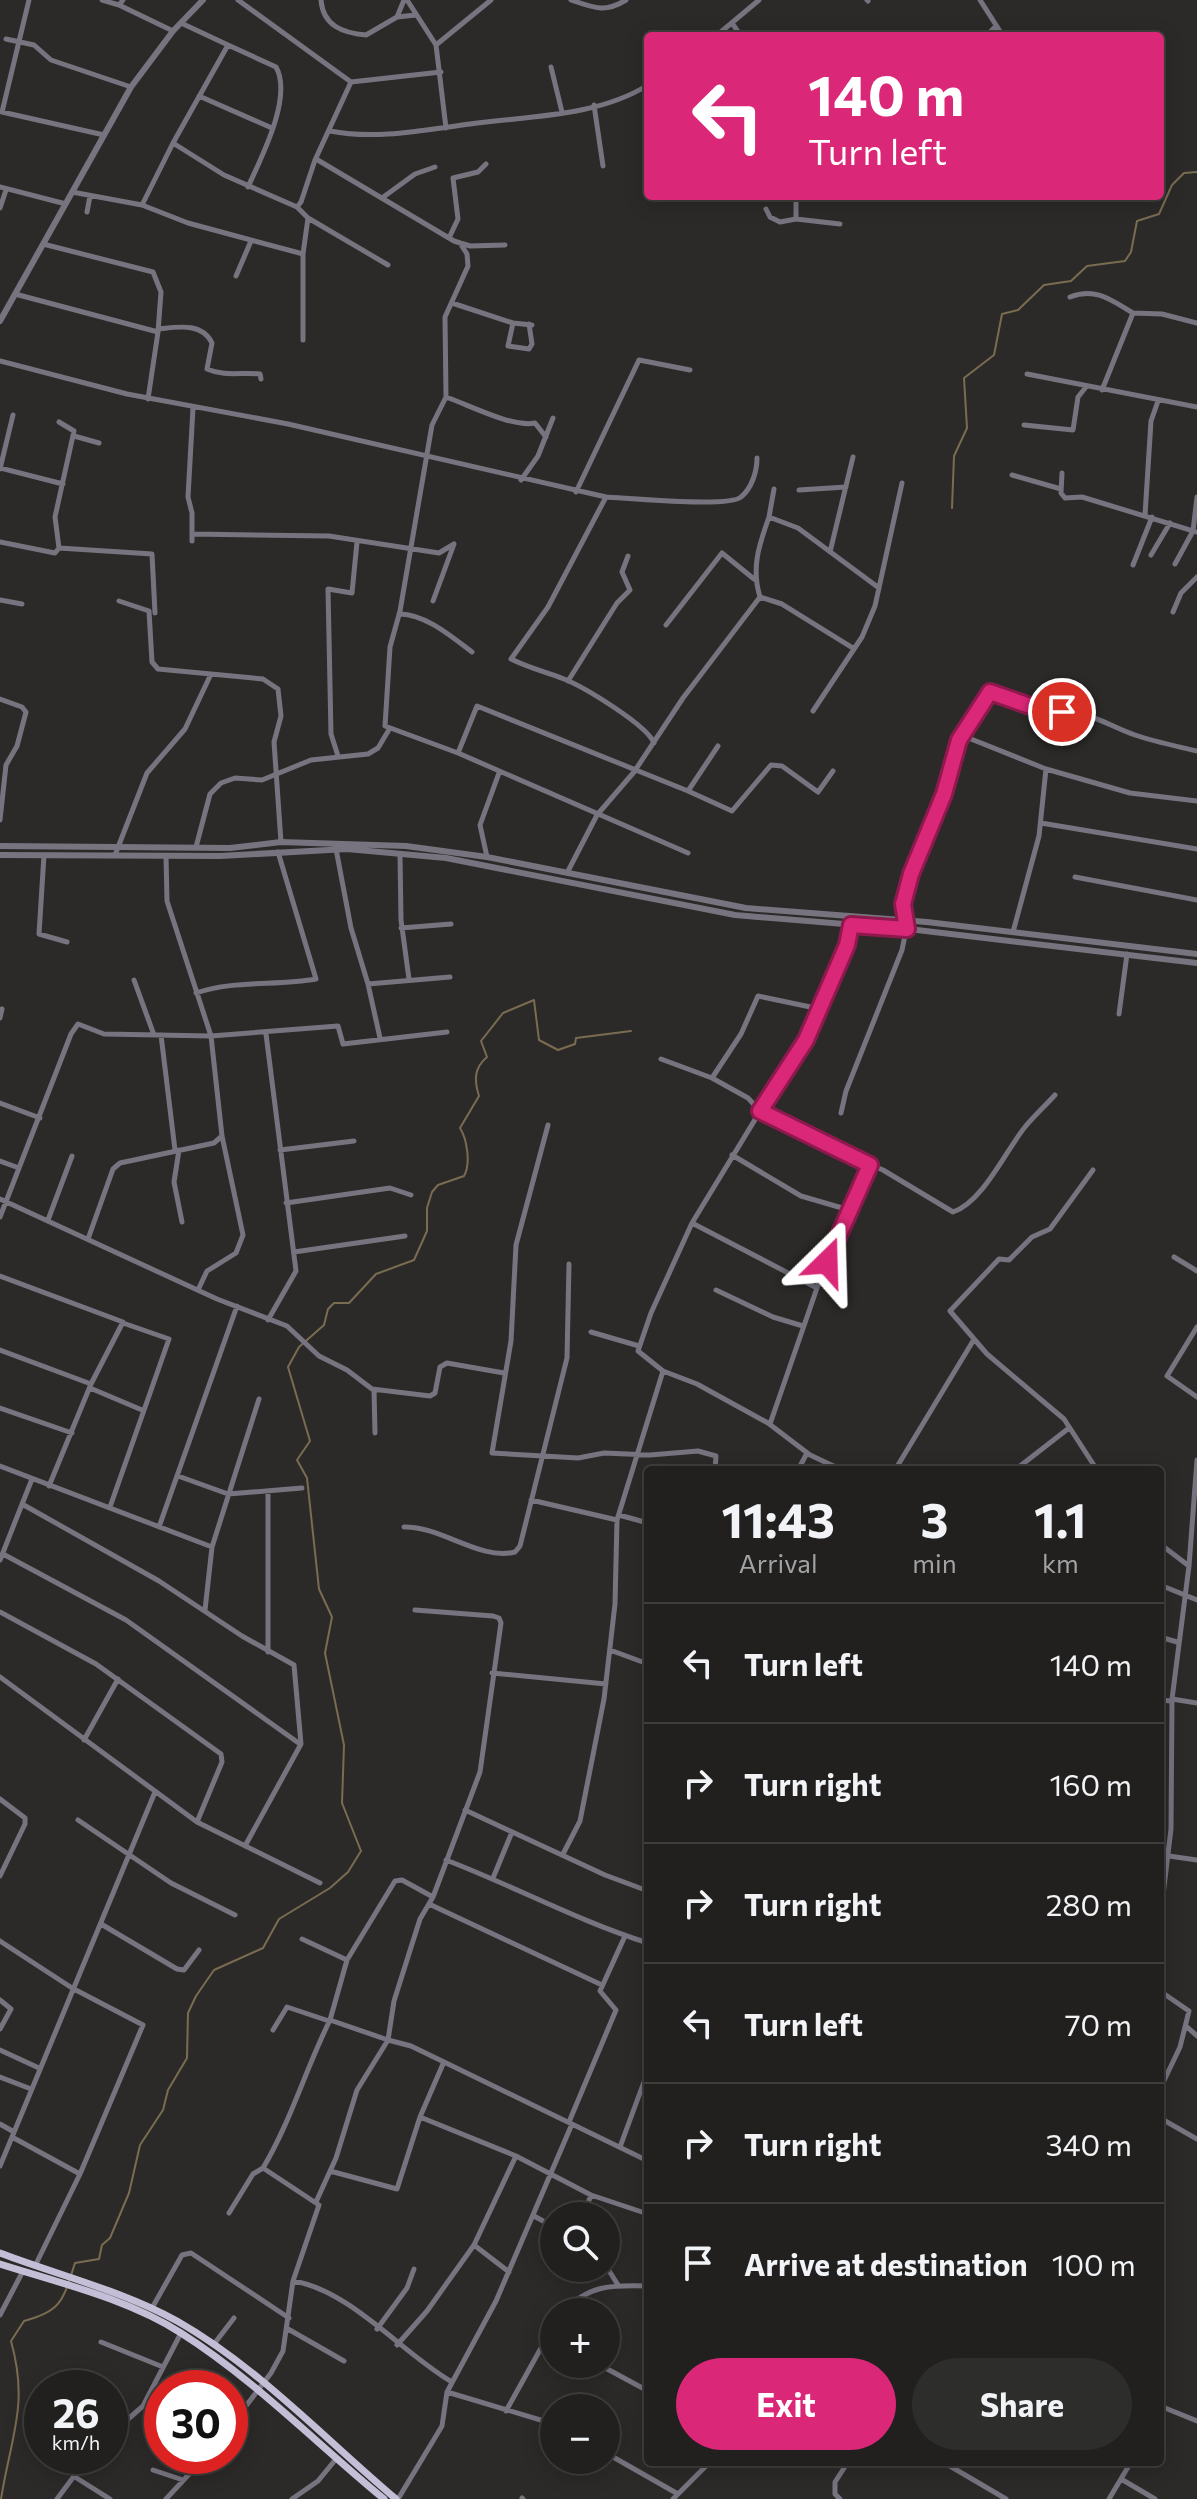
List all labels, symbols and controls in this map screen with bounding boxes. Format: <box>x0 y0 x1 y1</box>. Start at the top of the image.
text: 140 m <box>808 59 964 128</box>
icon: left <box>676 64 780 168</box>
text: Turn left <box>808 128 947 172</box>
pin <box>1028 678 1096 746</box>
icon: arrive <box>1040 690 1084 734</box>
position arrow <box>785 1220 869 1304</box>
text: 11:43 <box>721 1489 835 1548</box>
text: 3 <box>920 1489 948 1548</box>
text: 1.1 <box>1034 1489 1087 1548</box>
text: Arrival <box>739 1547 818 1578</box>
text: min <box>912 1547 957 1578</box>
text: km <box>1042 1547 1079 1578</box>
icon: left <box>676 1641 720 1685</box>
text: Turn left <box>744 1645 863 1682</box>
text: 140 m <box>1050 1645 1132 1682</box>
icon: right <box>676 1761 720 1805</box>
text: Turn right <box>744 1765 881 1802</box>
text: 160 m <box>1049 1765 1132 1802</box>
icon: right <box>676 1881 720 1925</box>
text: Turn right <box>744 1885 881 1922</box>
text: 280 m <box>1046 1885 1132 1922</box>
icon: left <box>676 2001 720 2045</box>
text: Turn left <box>744 2005 863 2042</box>
text: 70 m <box>1065 2005 1132 2042</box>
icon: right <box>676 2121 720 2165</box>
text: Turn right <box>744 2125 881 2162</box>
text: 340 m <box>1045 2125 1132 2162</box>
map controls <box>540 2202 620 2474</box>
button: search <box>540 2202 620 2282</box>
icon: arrive <box>676 2241 720 2285</box>
text: Arrive at destination <box>744 2245 1028 2282</box>
text: 100 m <box>1052 2245 1136 2282</box>
button: + <box>540 2298 620 2378</box>
button: Exit <box>676 2358 896 2450</box>
button: Share <box>912 2358 1132 2450</box>
speed limit sign: 30 <box>144 2370 248 2474</box>
text: 26 <box>52 2387 100 2436</box>
button: − <box>540 2394 620 2474</box>
text: km/h <box>52 2430 100 2454</box>

